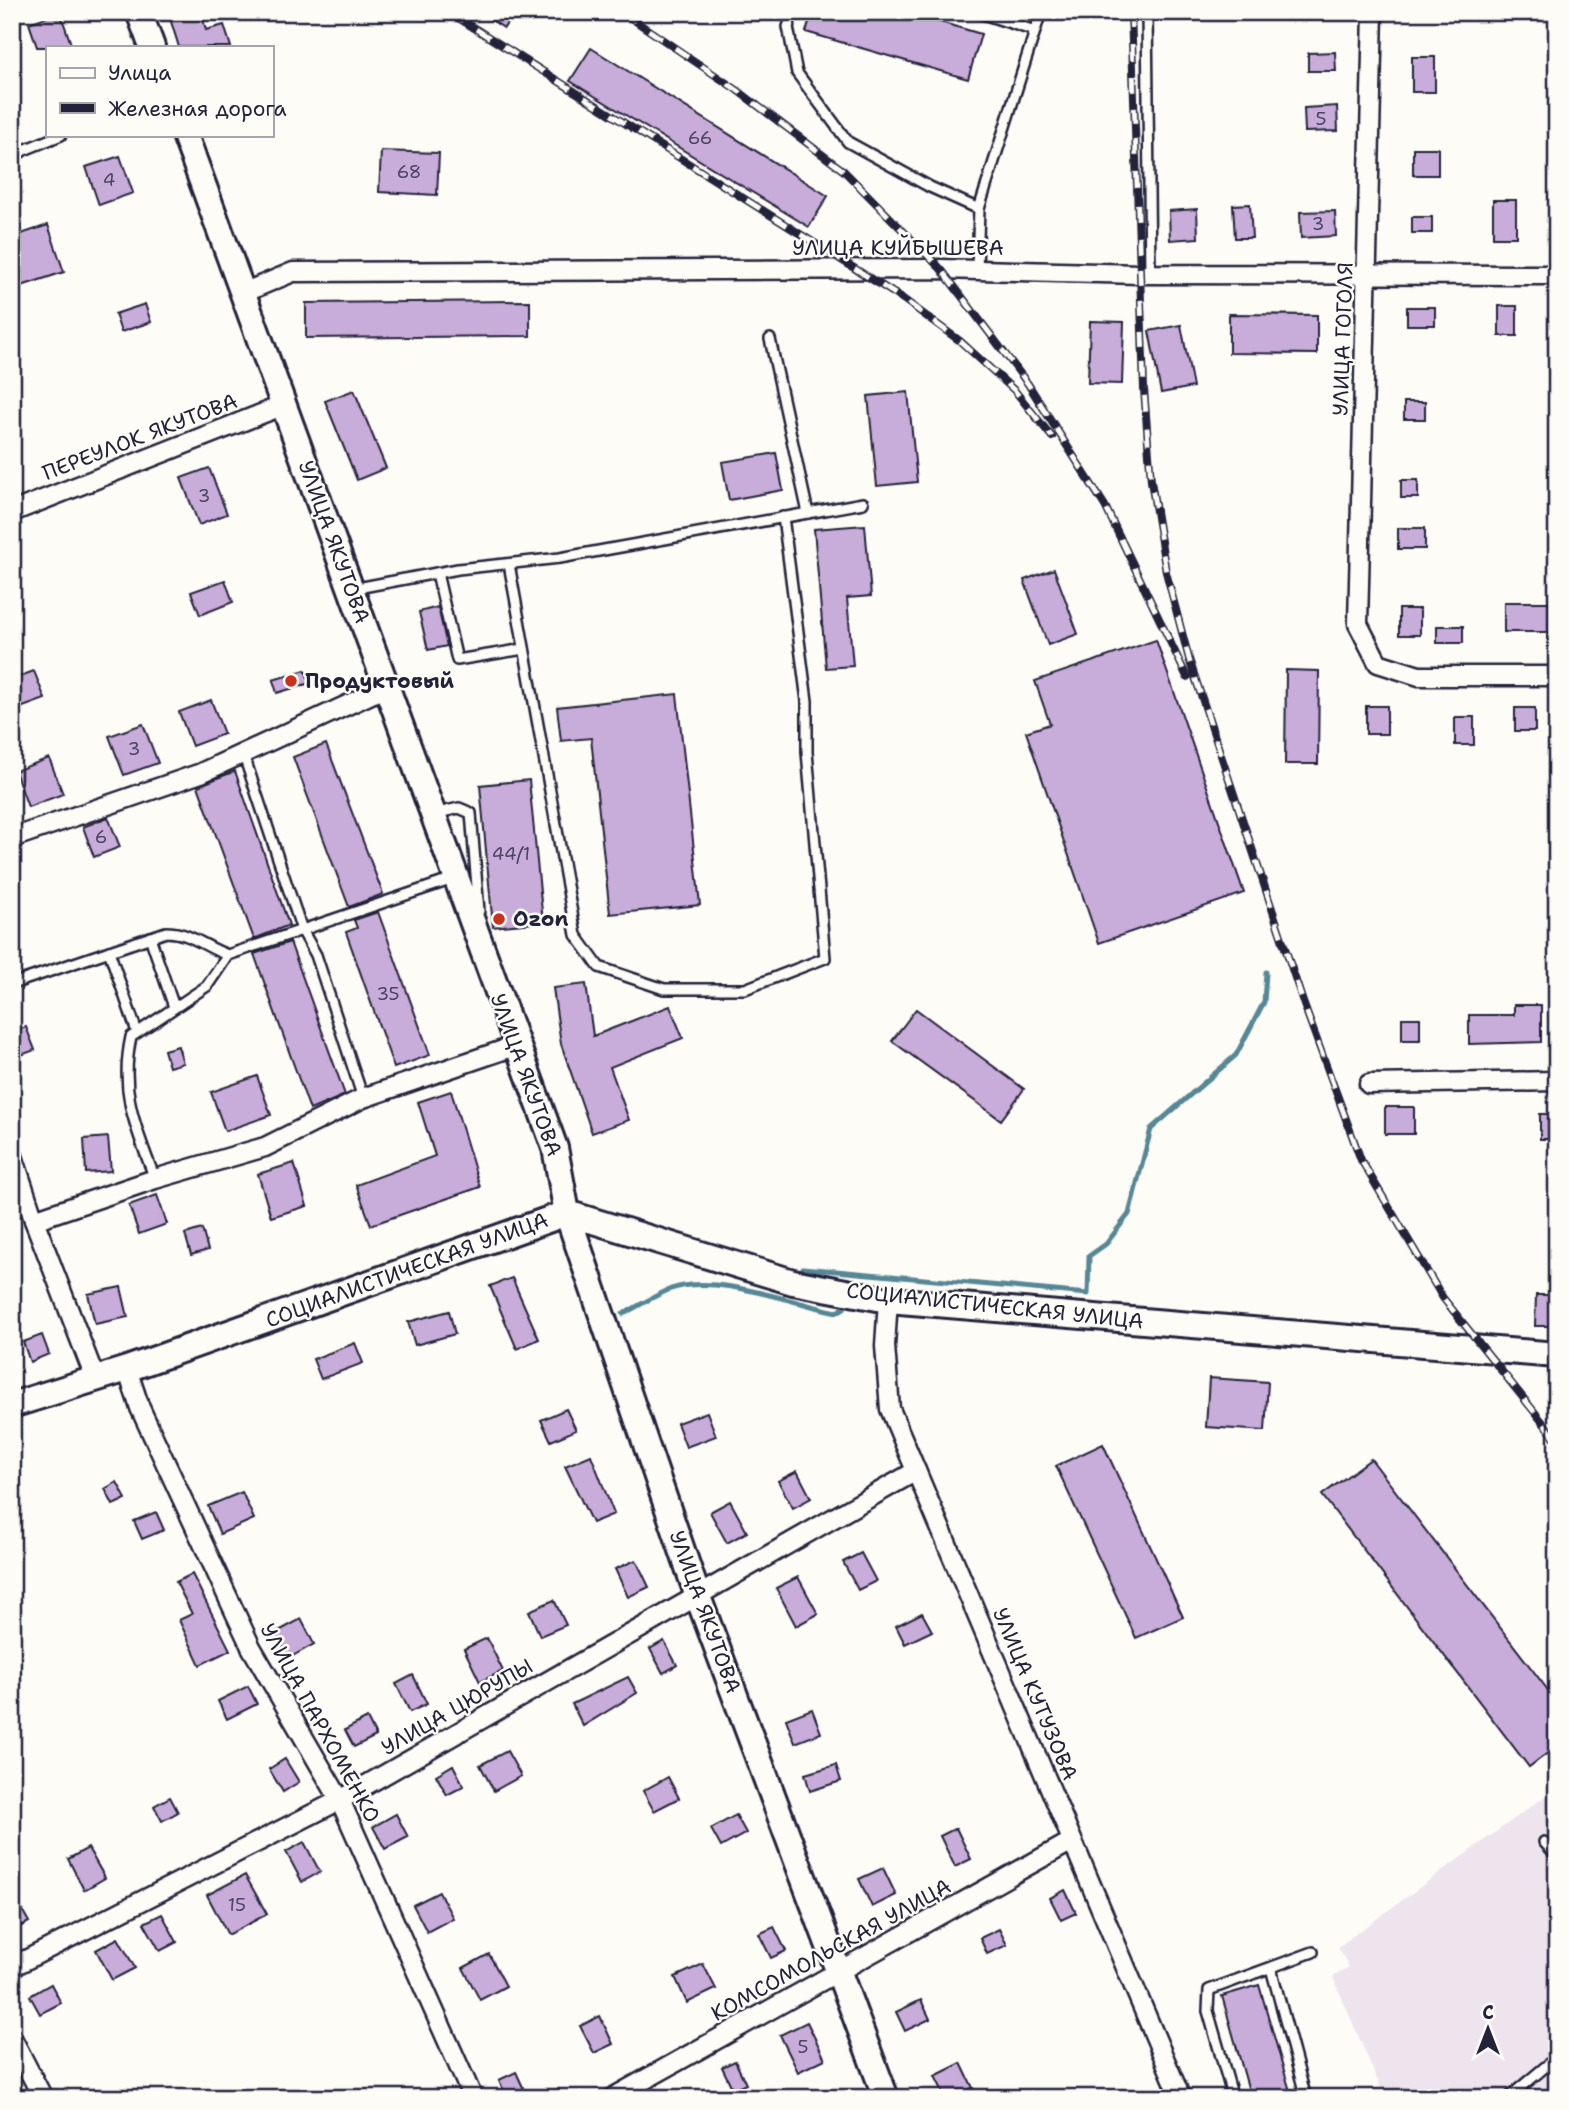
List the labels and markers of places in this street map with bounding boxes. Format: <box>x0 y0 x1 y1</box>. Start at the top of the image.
place label: Продуктовый <box>305 667 455 695</box>
marker: Продуктовый <box>283 673 299 689</box>
place label: Ozon <box>513 905 568 933</box>
marker: Ozon <box>491 911 507 927</box>

